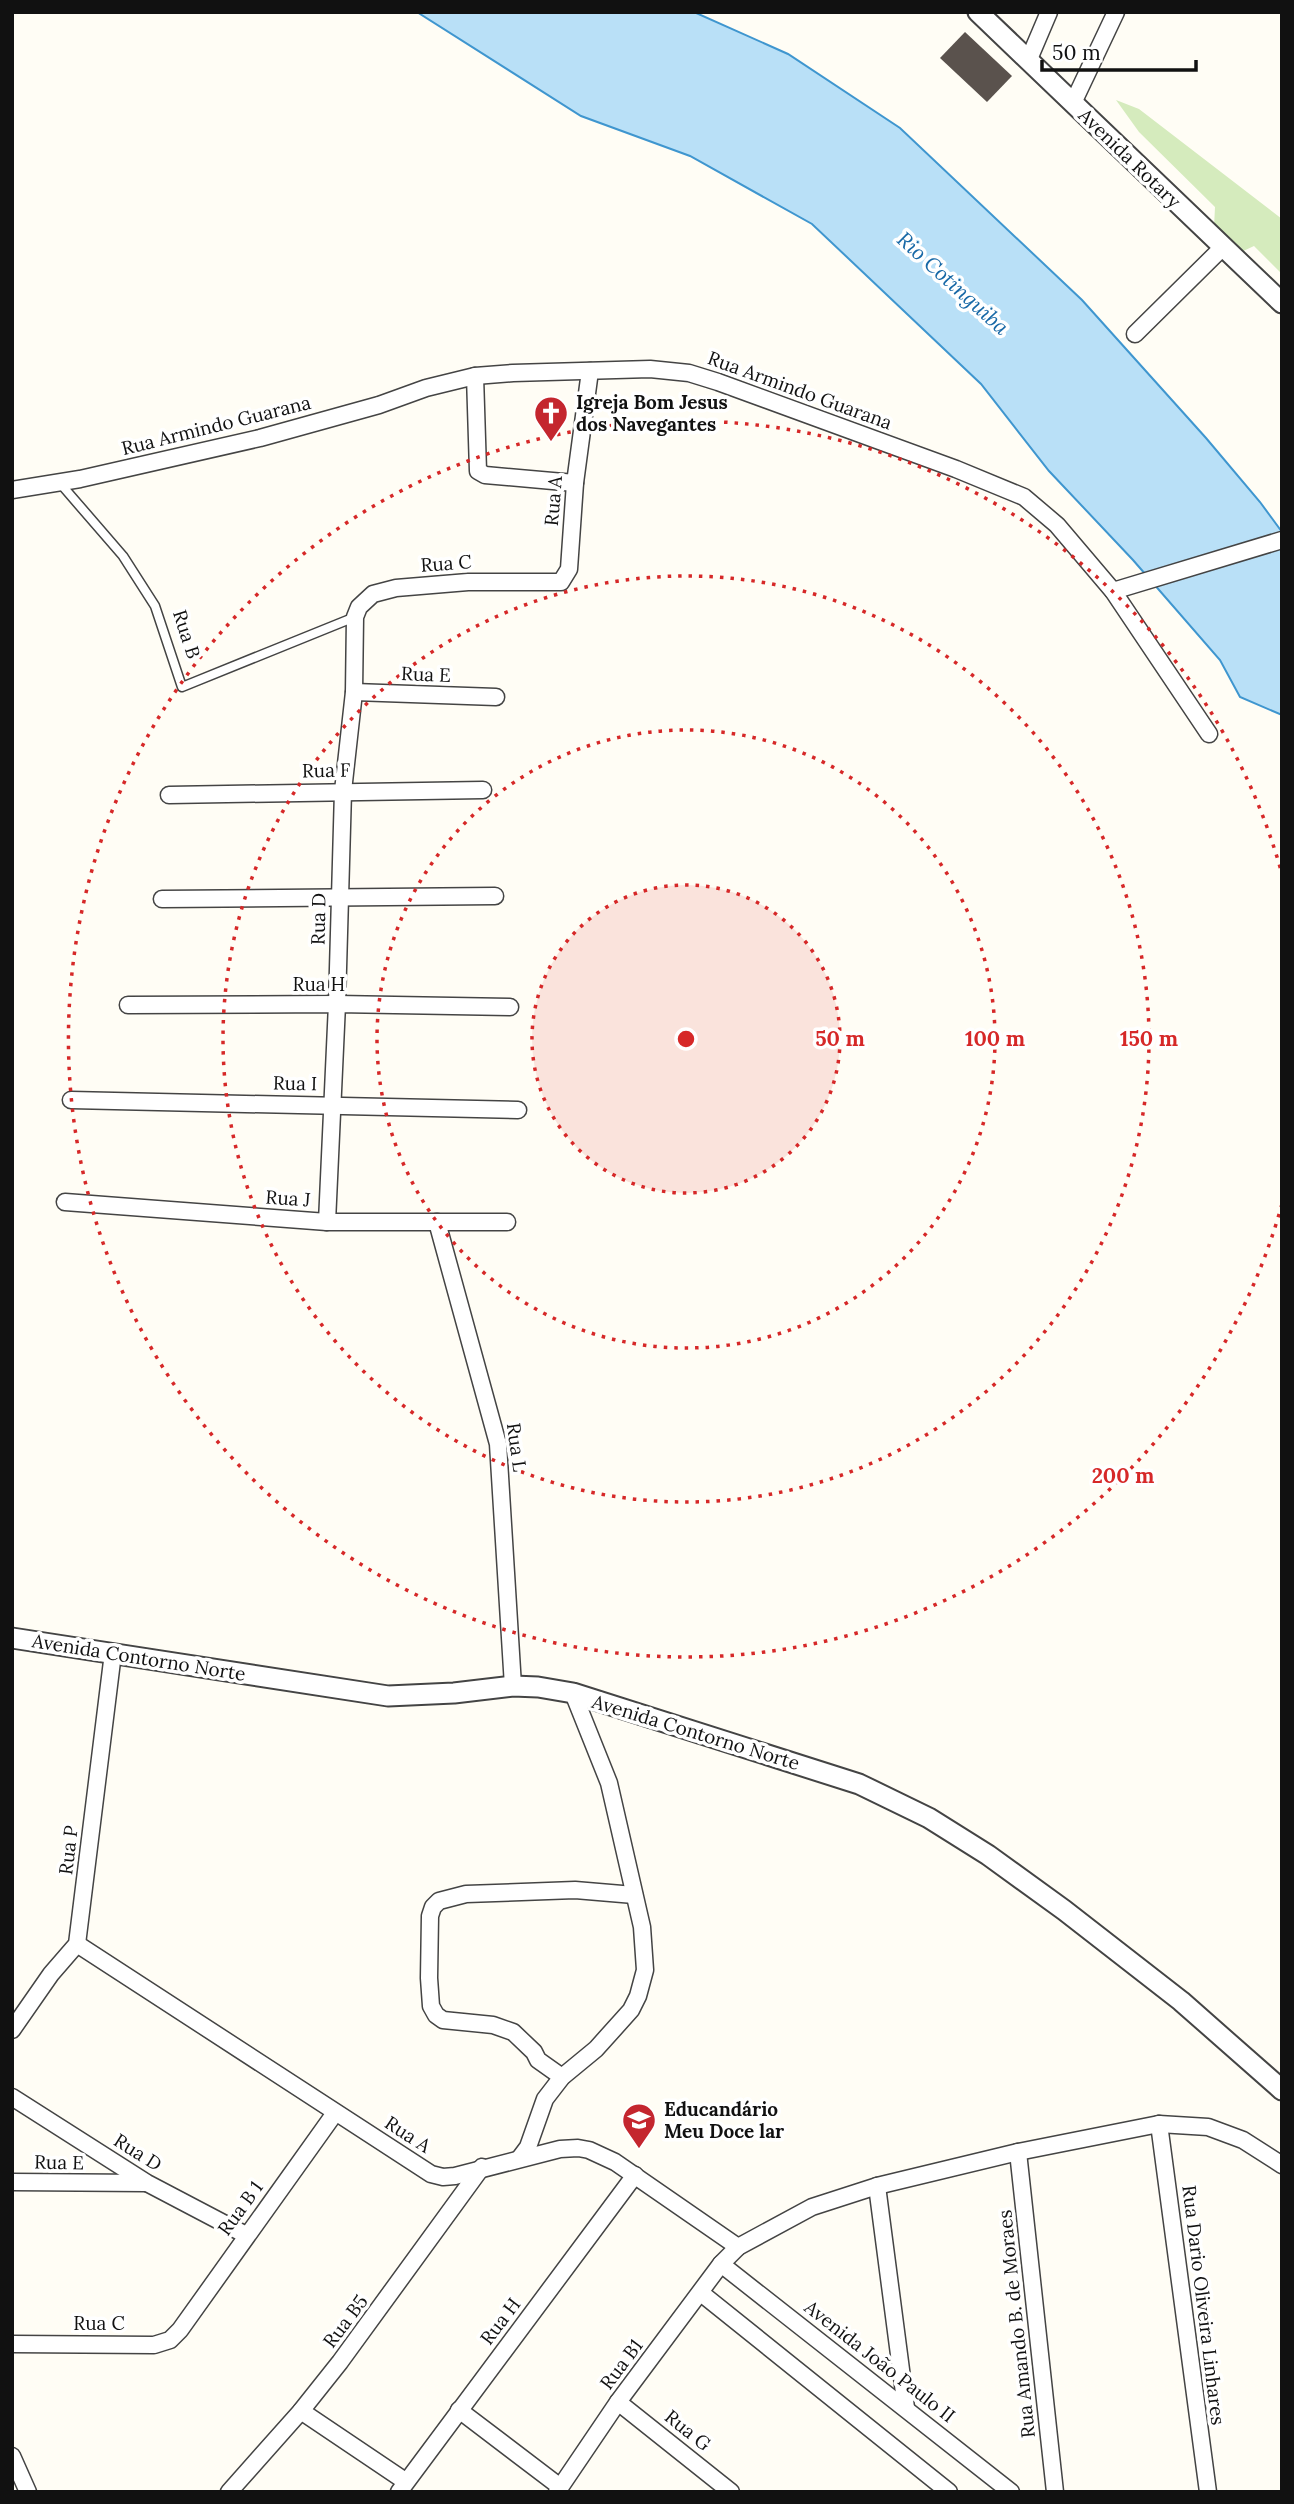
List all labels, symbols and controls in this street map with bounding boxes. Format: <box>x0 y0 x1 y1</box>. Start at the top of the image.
scale bar <box>1042 28 1196 72</box>
text: 50 m <box>1052 39 1101 66</box>
street label: Avenida Rotary <box>1073 102 1186 213</box>
water label: Rio Cotinguiba <box>891 226 1015 341</box>
street label: Rua Armindo Guarana <box>705 345 896 435</box>
street label: Rua Armindo Guarana <box>119 390 313 460</box>
place label: Igreja Bom Jesus dos Navegantes <box>576 390 728 436</box>
church icon: Igreja Bom Jesus dos Navegantes <box>532 394 570 443</box>
street label: Rua A <box>539 474 567 527</box>
street label: Rua C <box>420 549 472 577</box>
street label: Rua B <box>168 607 206 662</box>
street label: Rua E <box>401 661 451 687</box>
street label: Rua F <box>302 758 350 782</box>
street label: Rua D <box>306 893 330 945</box>
street label: Rua H <box>293 972 345 996</box>
text: 50 m <box>815 1025 865 1052</box>
text: 100 m <box>965 1025 1025 1052</box>
text: 150 m <box>1120 1025 1178 1052</box>
centre of rings <box>674 1027 698 1051</box>
street label: Rua I <box>273 1071 317 1095</box>
street label: Rua J <box>265 1184 311 1212</box>
street label: Rua L <box>502 1421 532 1473</box>
text: 200 m <box>1092 1462 1154 1489</box>
street label: Avenida Contorno Norte <box>30 1628 247 1686</box>
street label: Avenida Contorno Norte <box>588 1689 803 1775</box>
street label: Rua P <box>53 1823 83 1876</box>
place label: Educandário Meu Doce lar <box>664 2097 784 2143</box>
school or university icon: Educandário Meu Doce lar <box>620 2101 658 2150</box>
street label: Rua A <box>381 2110 436 2158</box>
street label: Rua D <box>109 2128 167 2176</box>
street label: Rua E <box>34 2150 84 2174</box>
street label: Rua B 1 <box>212 2176 268 2240</box>
street label: Rua Dario Oliveira Linhares <box>1177 2184 1231 2426</box>
street label: Rua Amando B. de Moraes <box>992 2209 1040 2439</box>
street label: Rua B5 <box>317 2290 373 2352</box>
street label: Rua H <box>474 2293 526 2349</box>
street label: Avenida João Paulo II <box>799 2294 960 2427</box>
street label: Rua C <box>73 2311 125 2335</box>
street label: Rua B1 <box>594 2334 648 2394</box>
street label: Rua G <box>660 2404 716 2456</box>

